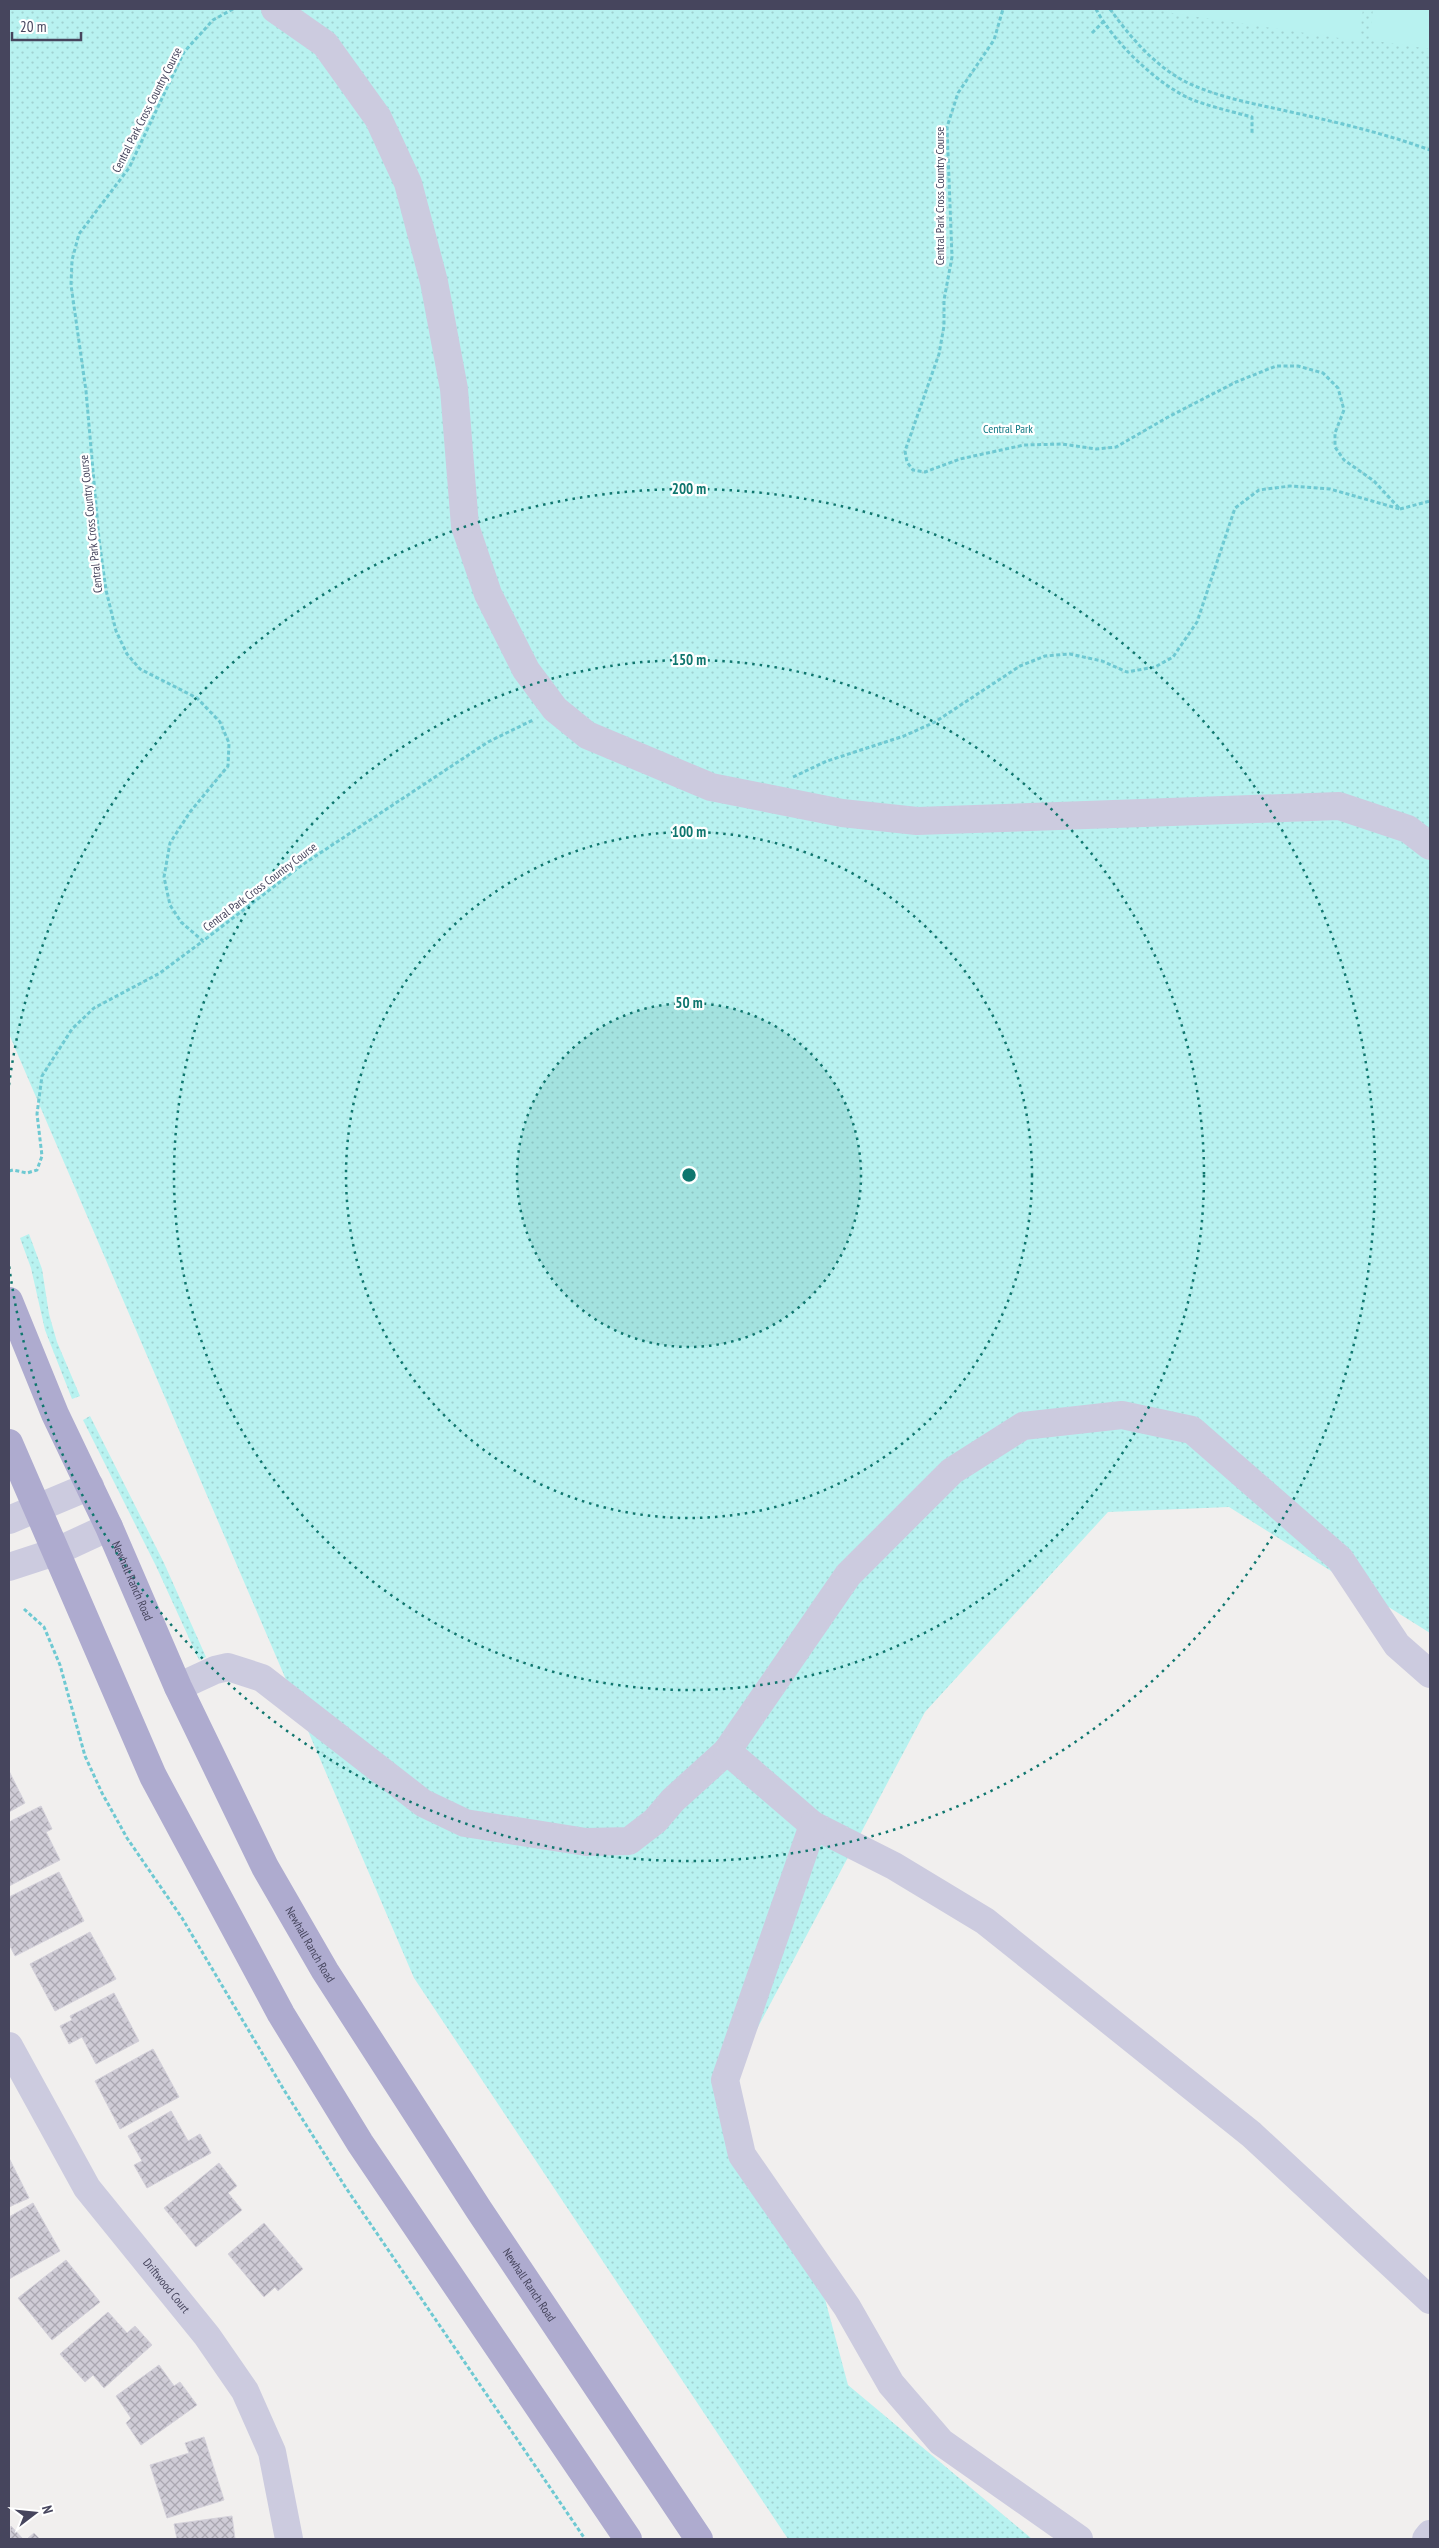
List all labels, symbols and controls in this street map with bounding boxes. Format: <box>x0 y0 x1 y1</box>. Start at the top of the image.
scale bar <box>12 10 81 42</box>
text: 20 m <box>20 17 46 36</box>
street label: Central Park Cross Country Course <box>108 45 185 175</box>
street label: Central Park Cross Country Course <box>932 127 947 265</box>
park label: Central Park <box>983 421 1033 436</box>
street label: Central Park Cross Country Course <box>76 454 105 594</box>
text: 200 m <box>672 479 706 498</box>
text: 150 m <box>672 650 706 669</box>
text: 100 m <box>672 822 706 841</box>
street label: Central Park Cross Country Course <box>200 839 320 934</box>
text: 50 m <box>675 993 703 1012</box>
centre of rings <box>680 1166 698 1184</box>
street label: Newhall Ranch Road <box>109 1539 156 1623</box>
street label: Newhall Ranch Road <box>282 1904 338 1985</box>
street label: Newhall Ranch Road <box>500 2245 559 2324</box>
street label: Driftwood Court <box>140 2255 194 2316</box>
north arrow <box>10 2488 60 2538</box>
text: N <box>38 2503 57 2516</box>

